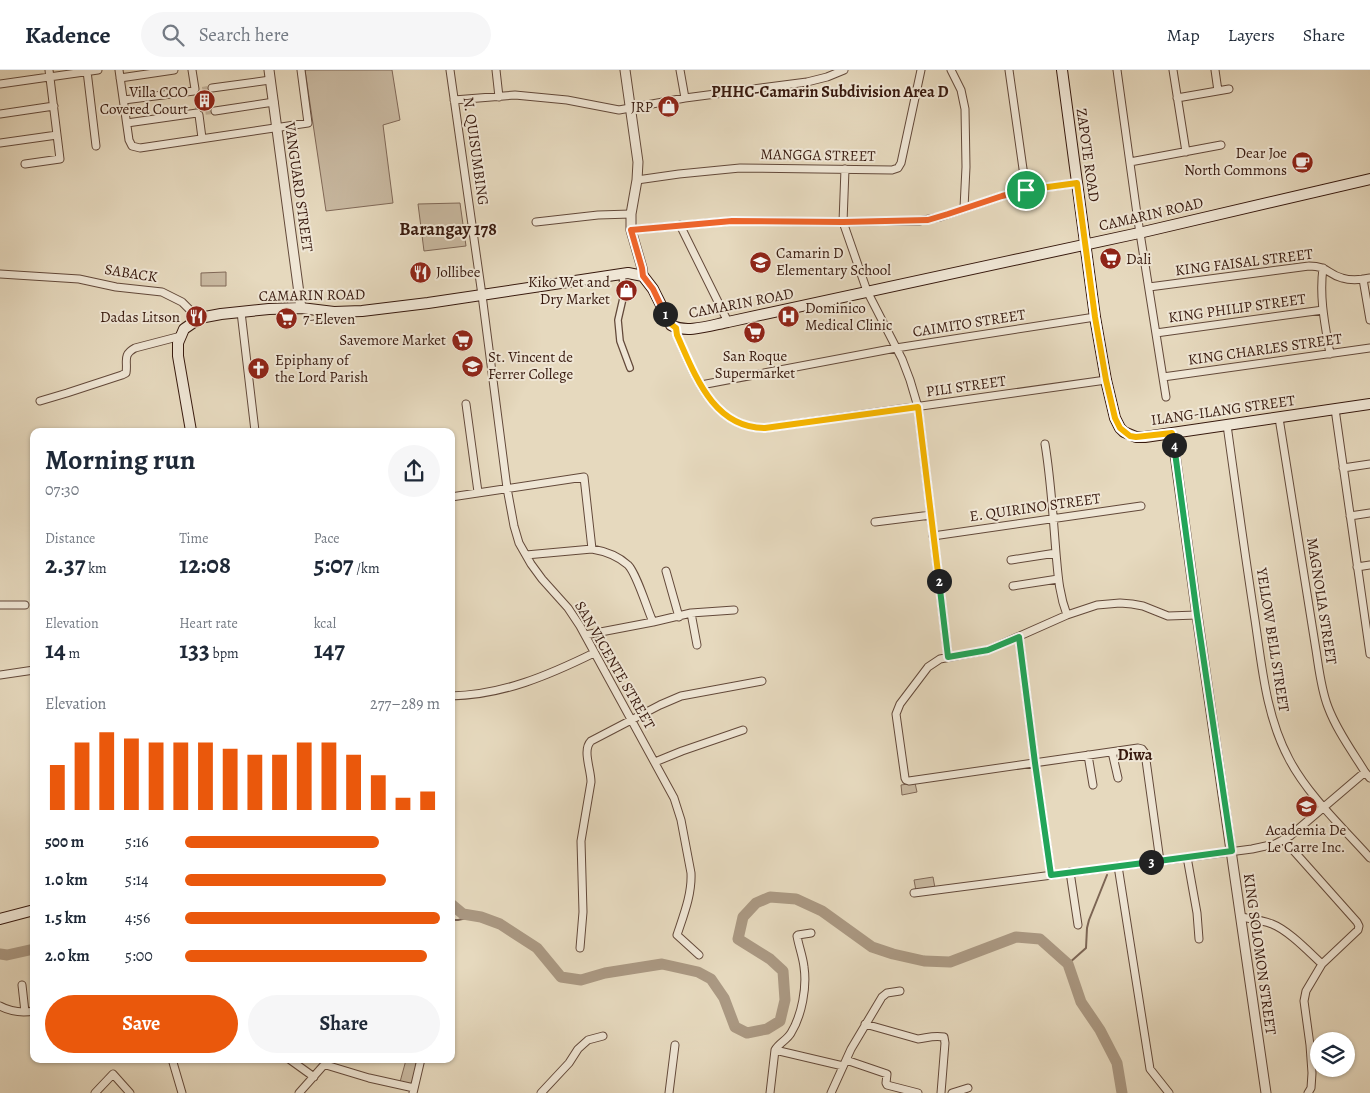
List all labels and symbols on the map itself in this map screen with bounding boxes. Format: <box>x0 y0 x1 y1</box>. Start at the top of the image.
district label: PHHC-Camarin Subdivision Area D <box>711 81 949 103</box>
place label: Villa CCO Covered Court <box>100 82 188 119</box>
building icon: Villa CCO Covered Court <box>192 89 216 113</box>
street label: N. QUISUMBING <box>458 95 494 207</box>
shop icon: JRP <box>657 95 681 119</box>
place label: JRP <box>631 97 653 117</box>
street label: ZAPOTE ROAD <box>1072 107 1104 203</box>
street label: VANGUARD STREET <box>280 120 318 254</box>
place label: Dear Joe North Commons <box>1184 143 1287 180</box>
street label: MANGGA STREET <box>760 144 877 166</box>
cafe icon: Dear Joe North Commons <box>1291 150 1315 174</box>
pin <box>1005 169 1047 211</box>
street label: CAMARIN ROAD <box>1097 192 1205 236</box>
district label: Barangay 178 <box>399 217 497 241</box>
place label: Camarin D Elementary School <box>776 243 891 280</box>
street label: KING FAISAL STREET <box>1174 244 1315 280</box>
supermarket icon: Dali <box>1098 247 1122 271</box>
place label: Dali <box>1126 249 1151 269</box>
school or university icon: Camarin D Elementary School <box>748 250 772 274</box>
street label: SABACK <box>103 259 159 287</box>
restaurant icon: Jollibee <box>408 260 432 284</box>
place label: Jollibee <box>436 262 481 282</box>
place label: Kiko Wet and Dry Market <box>528 272 611 309</box>
shop icon: Kiko Wet and Dry Market <box>614 279 638 303</box>
street label: CAMARIN ROAD <box>687 283 795 323</box>
street label: CAMARIN ROAD <box>259 284 365 306</box>
street label: KING PHILIP STREET <box>1167 288 1308 328</box>
place label: Dominico Medical Clinic <box>805 298 892 335</box>
pin: 1 <box>652 302 678 326</box>
street label: CAIMITO STREET <box>911 304 1028 342</box>
restaurant icon: Dadas Litson <box>184 305 208 329</box>
hospital icon: Dominico Medical Clinic <box>777 305 801 329</box>
place label: Dadas Litson <box>100 307 180 327</box>
supermarket icon: 7-Eleven <box>275 307 299 331</box>
place label: 7-Eleven <box>303 309 355 329</box>
supermarket icon: San Roque Supermarket <box>743 321 767 345</box>
supermarket icon: Savemore Market <box>450 328 474 352</box>
street label: KING CHARLES STREET <box>1187 328 1344 370</box>
place label: Savemore Market <box>339 330 446 350</box>
place label: San Roque Supermarket <box>715 346 795 383</box>
place label: St. Vincent de Ferrer College <box>488 347 573 384</box>
place label: Epiphany of the Lord Parish <box>275 350 368 387</box>
school or university icon: St. Vincent de Ferrer College <box>460 354 484 378</box>
church icon: Epiphany of the Lord Parish <box>247 357 271 381</box>
street label: PILI STREET <box>925 370 1008 402</box>
street label: ILANG-ILANG STREET <box>1150 390 1297 430</box>
pin: 4 <box>1162 432 1186 458</box>
street label: E. QUIRINO STREET <box>968 488 1103 526</box>
street label: MAGNOLIA STREET <box>1302 536 1342 667</box>
street label: YELLOW BELL STREET <box>1252 566 1294 714</box>
pin: 2 <box>926 568 952 594</box>
street label: SAN VICENTE STREET <box>570 597 660 733</box>
district label: Diwa <box>1117 744 1153 766</box>
school or university icon: Academia De Le Carre Inc. <box>1294 795 1318 819</box>
place label: Academia De Le Carre Inc. <box>1265 820 1346 857</box>
pin: 3 <box>1138 850 1164 874</box>
street label: KING SOLOMON STREET <box>1239 872 1281 1037</box>

